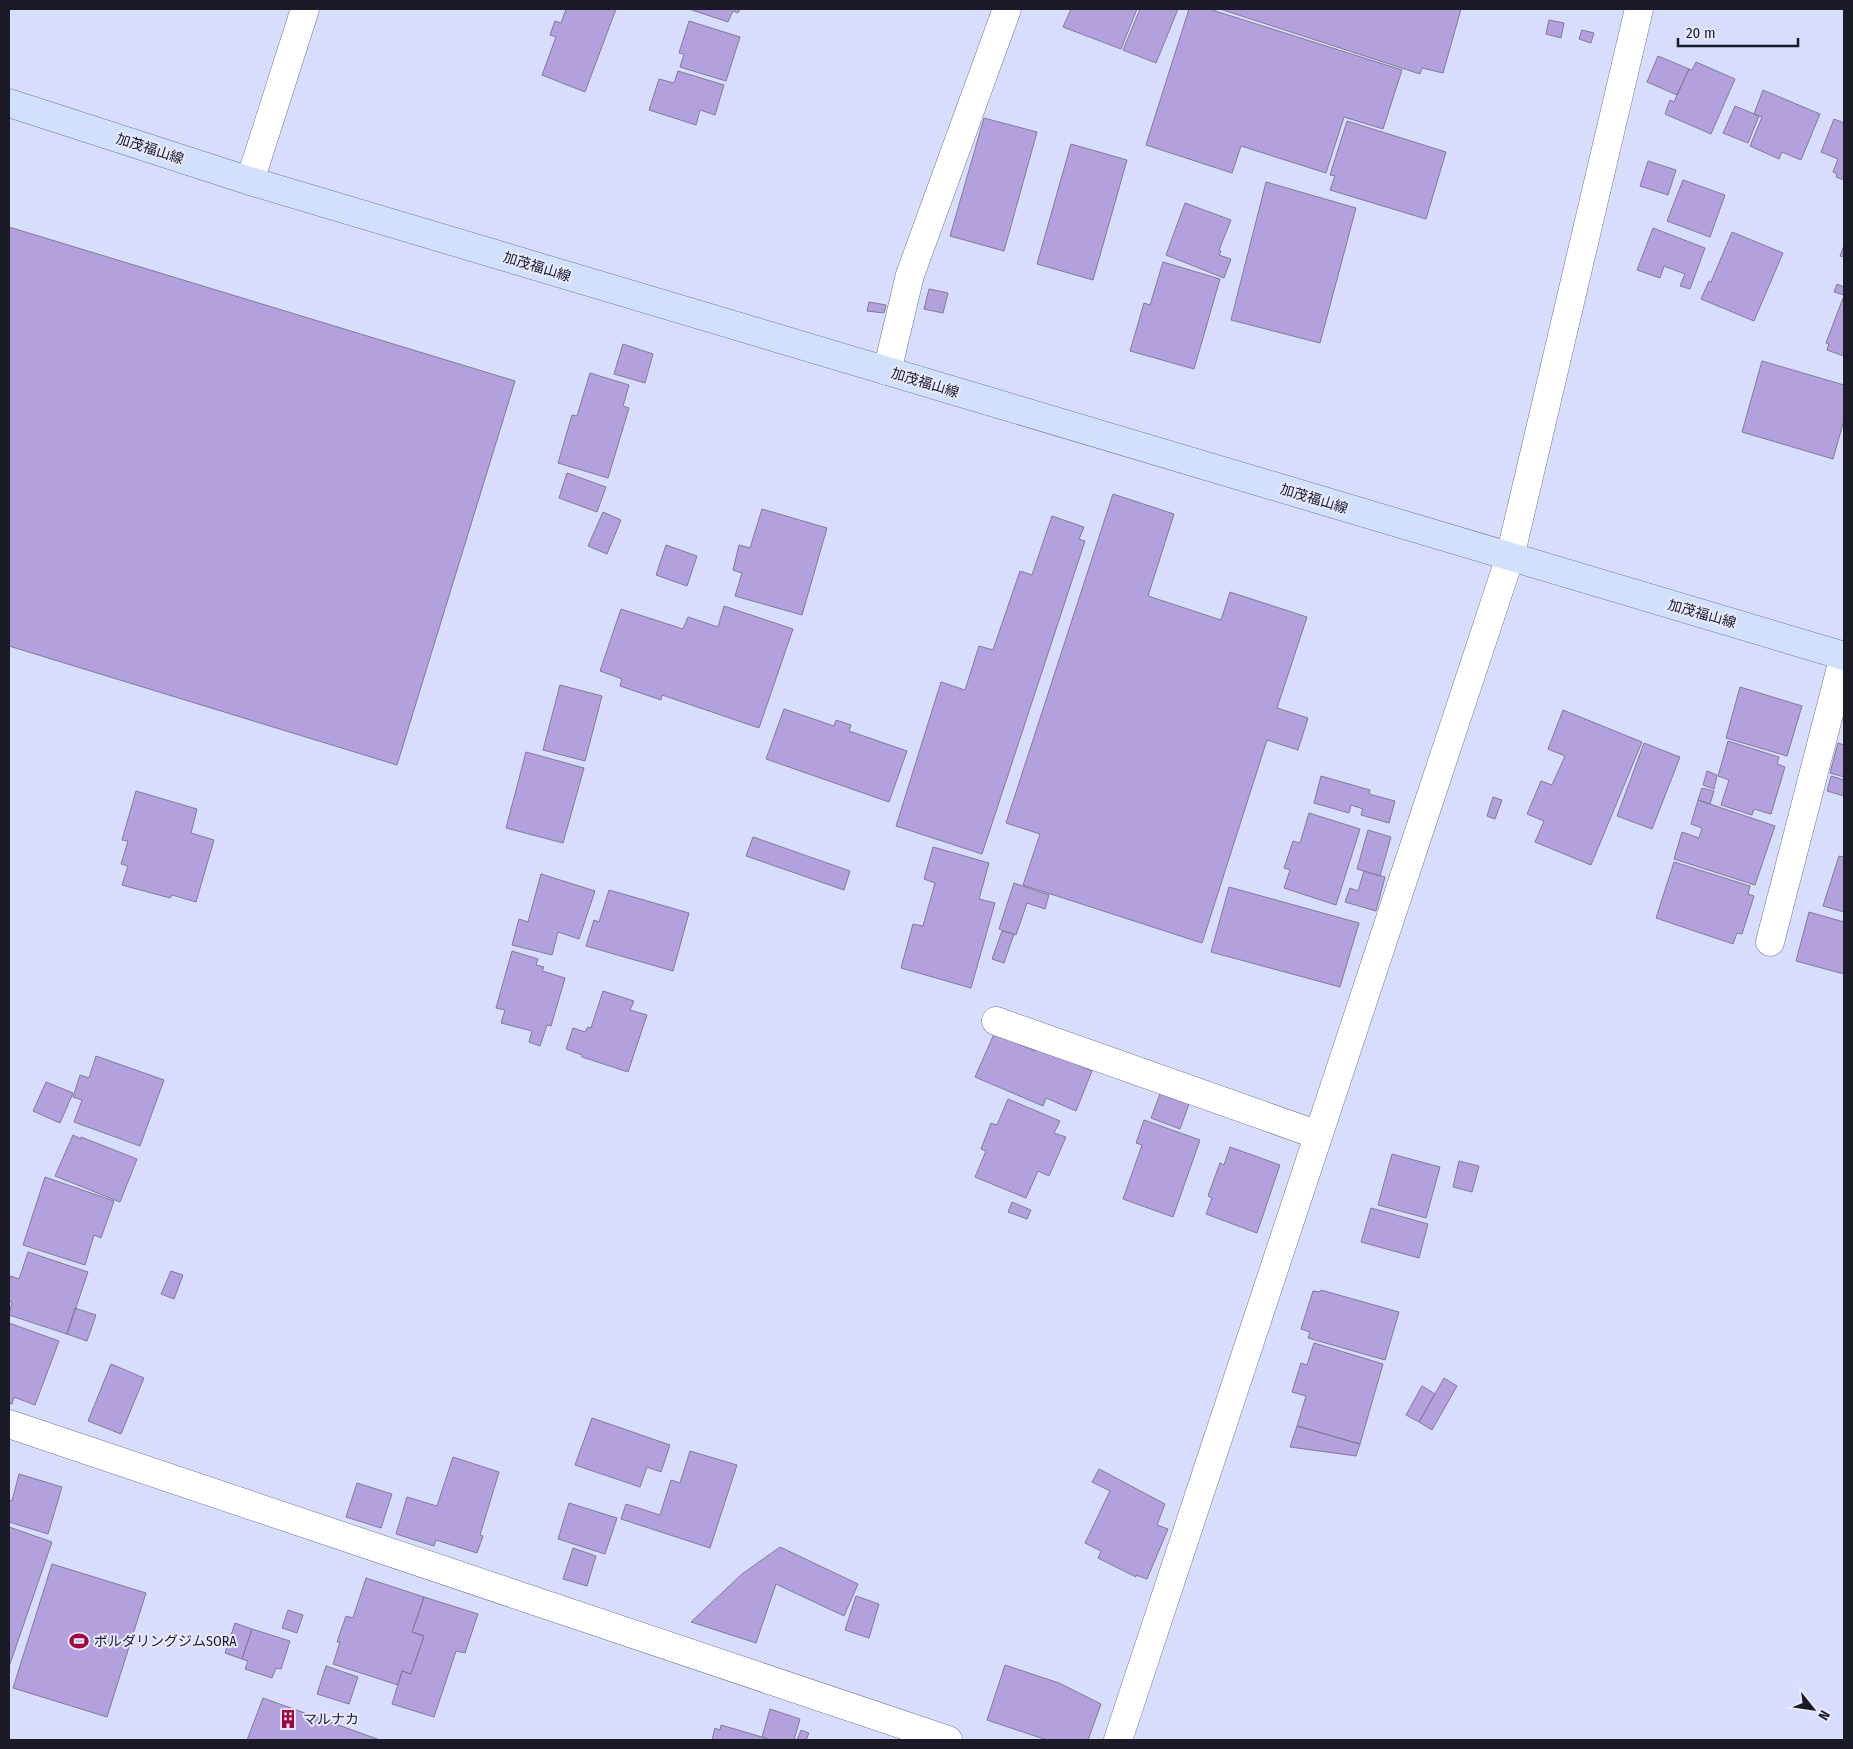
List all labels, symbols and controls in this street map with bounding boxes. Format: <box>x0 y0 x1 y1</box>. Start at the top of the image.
scale bar <box>1678 15 1798 47</box>
text: 20 m <box>1686 24 1716 42</box>
street label: 加茂福山線 <box>114 130 186 168</box>
street label: 加茂福山線 <box>501 249 573 285</box>
street label: 加茂福山線 <box>889 365 961 401</box>
street label: 加茂福山線 <box>1278 481 1350 517</box>
street label: 加茂福山線 <box>1666 596 1738 632</box>
sports icon: ボルダリングジムSORA <box>68 1630 90 1652</box>
place label: ボルダリングジムSORA <box>94 1633 237 1650</box>
north arrow <box>1788 1684 1838 1734</box>
text: N <box>1814 1707 1833 1723</box>
building icon: マルナカ <box>277 1708 299 1730</box>
place label: マルナカ <box>303 1711 359 1728</box>

